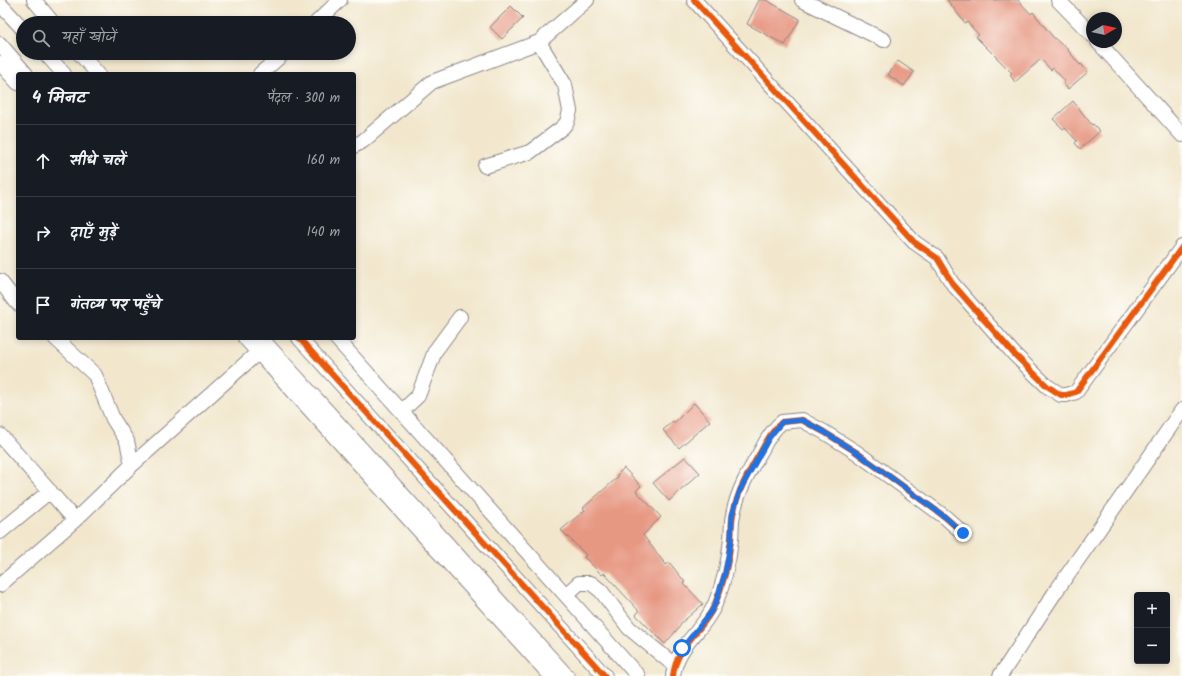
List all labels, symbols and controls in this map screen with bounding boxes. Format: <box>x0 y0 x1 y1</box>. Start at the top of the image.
north arrow <box>1086 12 1122 48</box>
search box <box>16 16 356 60</box>
text: यहाँ खोजें <box>62 26 116 50</box>
icon: search <box>30 27 52 49</box>
text: 4 मिनट <box>32 85 86 112</box>
text: पैदल · 300 m <box>267 88 340 109</box>
text: सीधे चलें <box>70 149 125 173</box>
icon: ahead <box>32 150 54 172</box>
text: 160 m <box>307 150 340 171</box>
text: दाएँ मुड़ें <box>70 221 117 245</box>
icon: right <box>32 222 54 244</box>
text: 140 m <box>307 222 340 243</box>
text: गंतव्य पर पहुँचे <box>70 293 161 317</box>
icon: arrive <box>32 294 54 316</box>
route end <box>954 524 972 542</box>
map controls <box>1134 592 1170 664</box>
button: + <box>1134 592 1170 628</box>
button: − <box>1134 628 1170 664</box>
route start <box>673 639 691 657</box>

